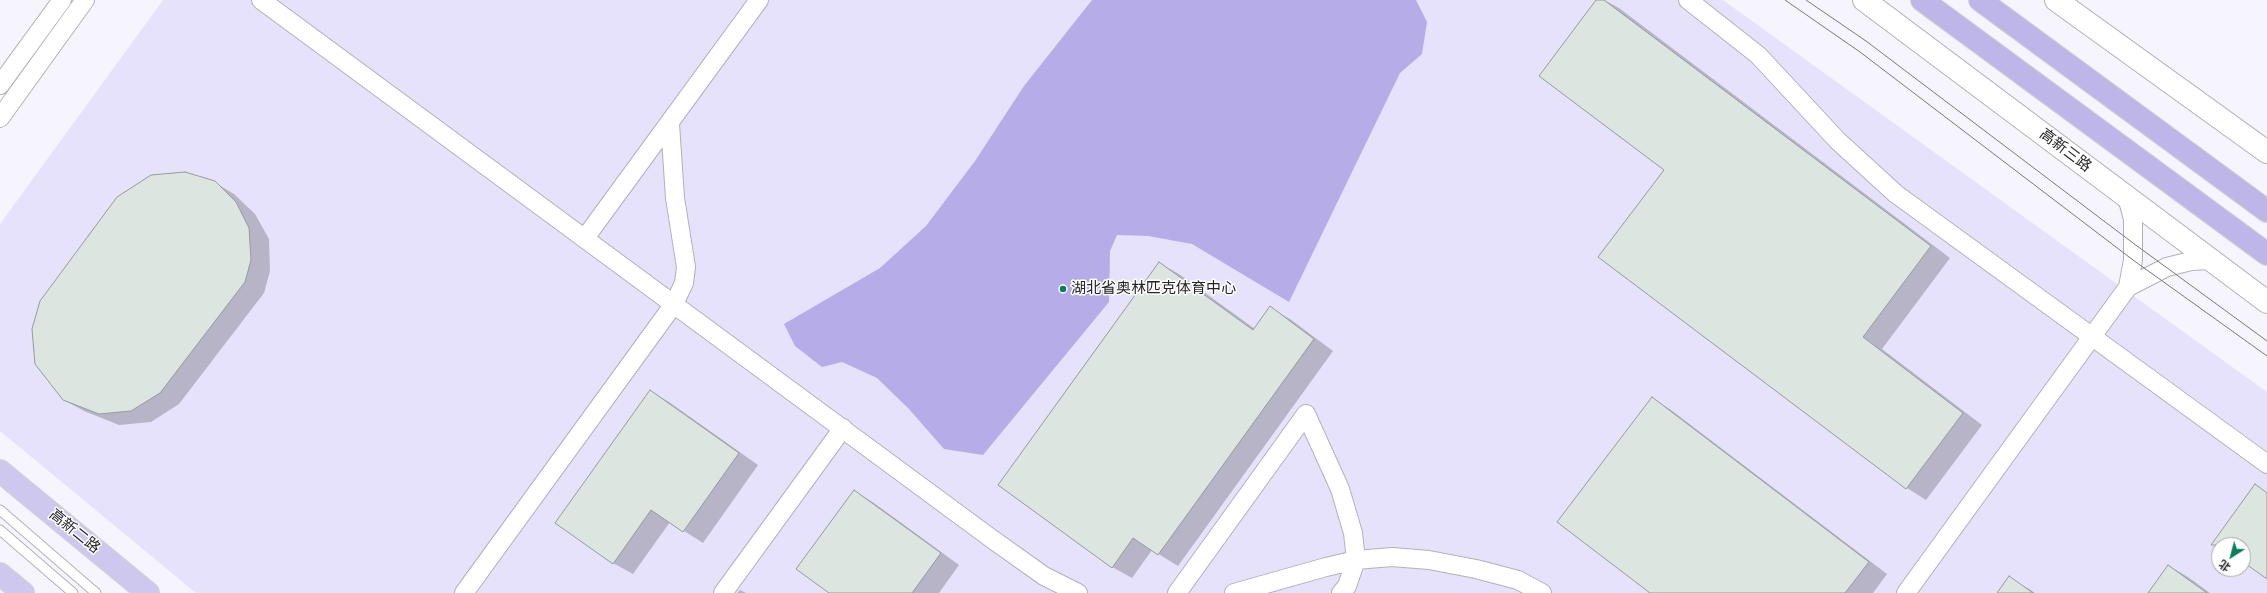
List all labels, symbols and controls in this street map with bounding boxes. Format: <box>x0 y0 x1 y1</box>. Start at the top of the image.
street label: 高新三路 <box>2036 126 2094 176</box>
place label: 湖北省奥林匹克体育中心 <box>1071 280 1236 298</box>
marker: 湖北省奥林匹克体育中心 <box>1058 284 1068 294</box>
street label: 高新二路 <box>45 506 103 558</box>
north arrow <box>2211 537 2251 577</box>
text: 北 <box>2215 556 2234 576</box>

